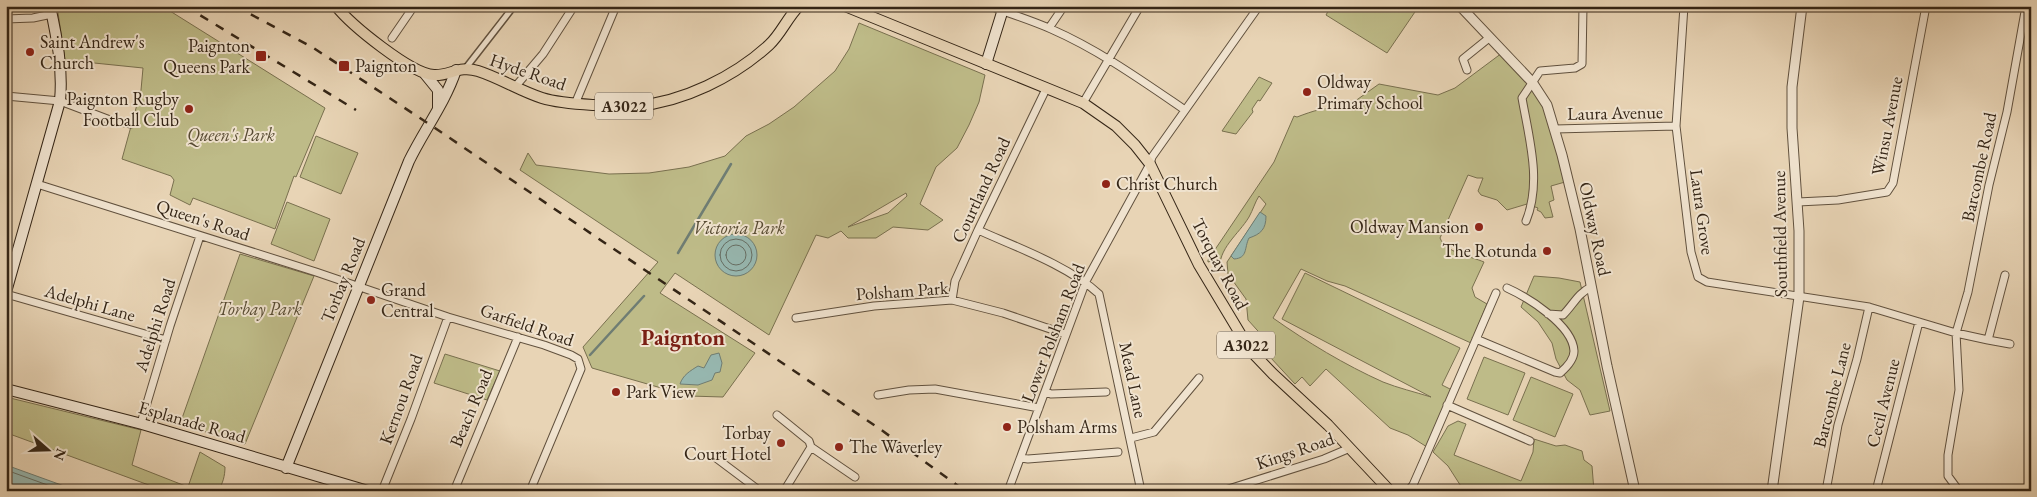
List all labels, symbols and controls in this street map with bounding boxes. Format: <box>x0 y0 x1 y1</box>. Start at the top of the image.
place label: Saint Andrew's Church <box>40 30 145 74</box>
place label: Paignton Queens Park <box>163 34 251 78</box>
marker: Saint Andrew's Church <box>24 46 36 58</box>
street label: Hyde Road <box>487 48 570 96</box>
marker: Paignton Queens Park <box>254 49 268 63</box>
place label: Paignton <box>355 54 418 77</box>
marker: Paignton <box>337 59 351 73</box>
place label: Oldway Primary School <box>1317 70 1423 114</box>
street label: Winsu Avenue <box>1866 74 1907 177</box>
marker: Oldway Primary School <box>1301 86 1313 98</box>
place label: Paignton Rugby Football Club <box>67 87 179 131</box>
road number: A3022 <box>595 92 653 120</box>
street label: Laura Avenue <box>1567 100 1663 125</box>
marker: Paignton Rugby Football Club <box>183 103 195 115</box>
street label: Barcombe Road <box>1956 109 2002 224</box>
park label: Queen's Park <box>187 123 275 147</box>
street label: Courtland Road <box>946 132 1015 246</box>
street label: Laura Grove <box>1685 168 1720 256</box>
street label: Southfield Avenue <box>1767 170 1792 298</box>
place label: Christ Church <box>1116 172 1218 195</box>
marker: Christ Church <box>1100 178 1112 190</box>
street label: Oldway Road <box>1574 180 1617 279</box>
street label: Queen's Road <box>153 194 254 246</box>
street label: Torquay Road <box>1187 214 1255 314</box>
place label: Oldway Mansion <box>1350 215 1469 238</box>
park label: Victoria Park <box>693 216 785 239</box>
marker: Oldway Mansion <box>1473 221 1485 233</box>
street label: Torbay Road <box>315 233 370 326</box>
place label: The Rotunda <box>1442 239 1538 262</box>
marker: The Rotunda <box>1541 245 1553 257</box>
street label: Lower Polsham Road <box>1015 259 1090 406</box>
street label: Adelphi Road <box>128 274 181 375</box>
street label: Polsham Park <box>855 276 949 305</box>
street label: Adelphi Lane <box>41 278 138 326</box>
place label: Grand Central <box>381 278 433 322</box>
marker: Grand Central <box>365 294 377 306</box>
park label: Torbay Park <box>218 297 302 321</box>
street label: Garfield Road <box>477 298 578 352</box>
district label: Paignton <box>641 323 725 352</box>
road number: A3022 <box>1217 332 1275 358</box>
street label: Mead Lane <box>1114 340 1153 420</box>
street label: Barcombe Lane <box>1807 340 1856 450</box>
street label: Kernou Road <box>374 350 428 447</box>
street label: Cecil Avenue <box>1860 356 1905 450</box>
street label: Beach Road <box>444 364 498 450</box>
place label: Park View <box>626 380 696 403</box>
marker: Park View <box>610 386 622 398</box>
street label: Esplanade Road <box>136 395 249 448</box>
place label: Polsham Arms <box>1017 415 1117 438</box>
place label: Torbay Court Hotel <box>684 421 771 465</box>
marker: Polsham Arms <box>1001 421 1013 433</box>
north arrow <box>22 424 72 474</box>
street label: Kings Road <box>1253 426 1338 475</box>
place label: The Waverley <box>849 435 942 458</box>
marker: Torbay Court Hotel <box>775 437 787 449</box>
marker: The Waverley <box>833 441 845 453</box>
text: N <box>50 446 71 463</box>

